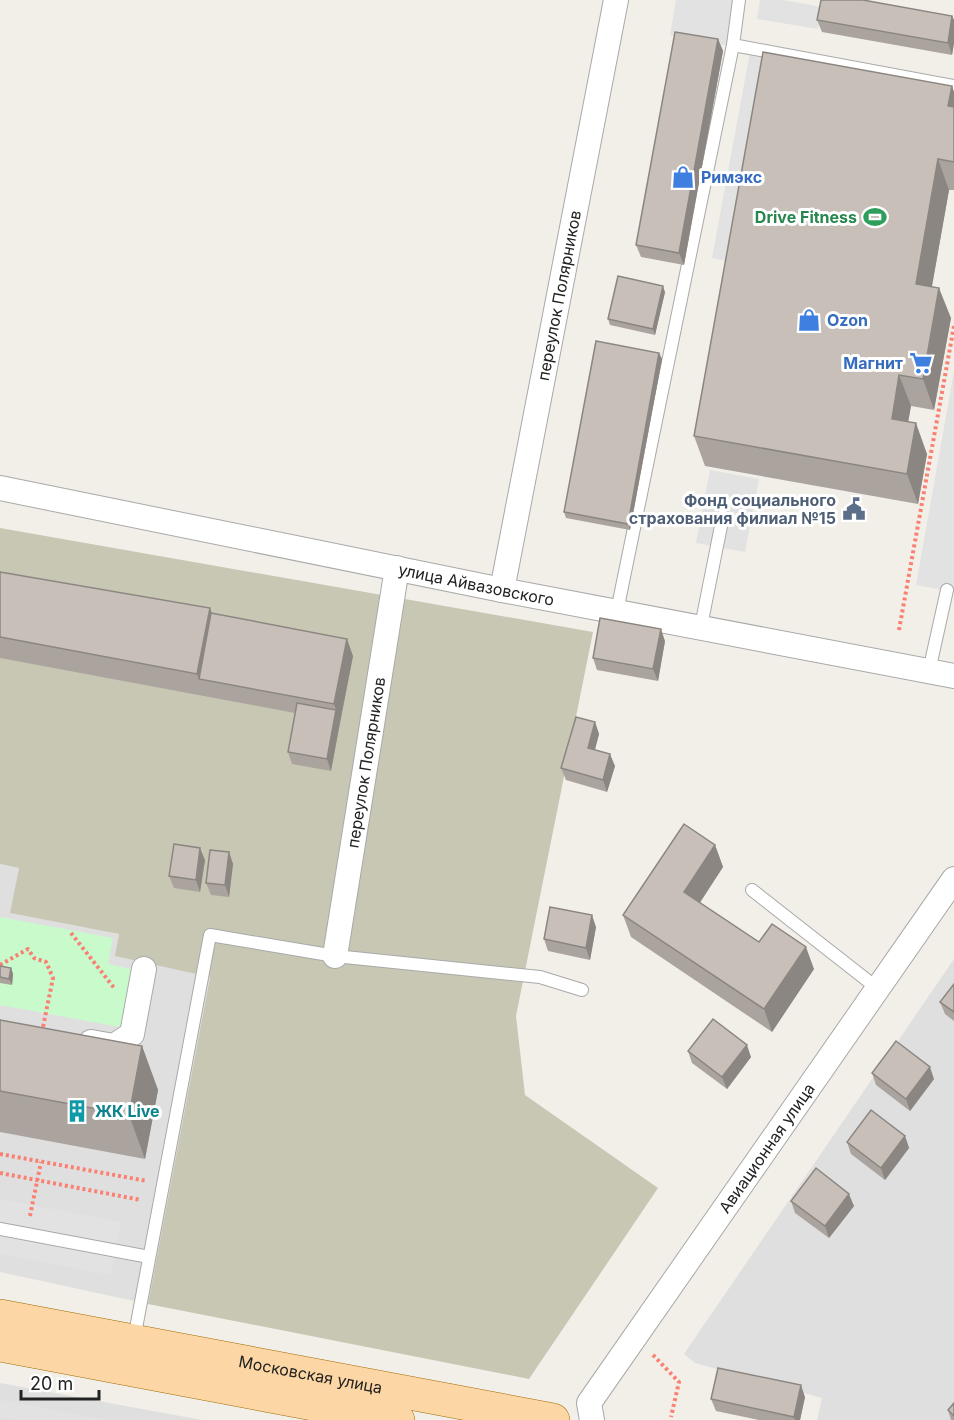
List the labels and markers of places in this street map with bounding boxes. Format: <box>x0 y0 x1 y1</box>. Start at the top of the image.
shop icon: Римэкс <box>670 164 696 190</box>
place label: Римэкс <box>701 167 762 187</box>
sports icon: Drive Fitness <box>862 204 888 230</box>
place label: Drive Fitness <box>755 207 857 227</box>
shop icon: Ozon <box>796 307 822 333</box>
place label: Ozon <box>827 310 868 330</box>
supermarket icon: Магнит <box>908 350 934 376</box>
place label: Магнит <box>843 353 903 373</box>
place label: Фонд социального страхования филиал №15 <box>629 490 836 528</box>
public building icon: Фонд социального страхования филиал №15 <box>841 496 867 522</box>
building icon: ЖК Live <box>64 1098 90 1124</box>
place label: ЖК Live <box>95 1101 160 1121</box>

